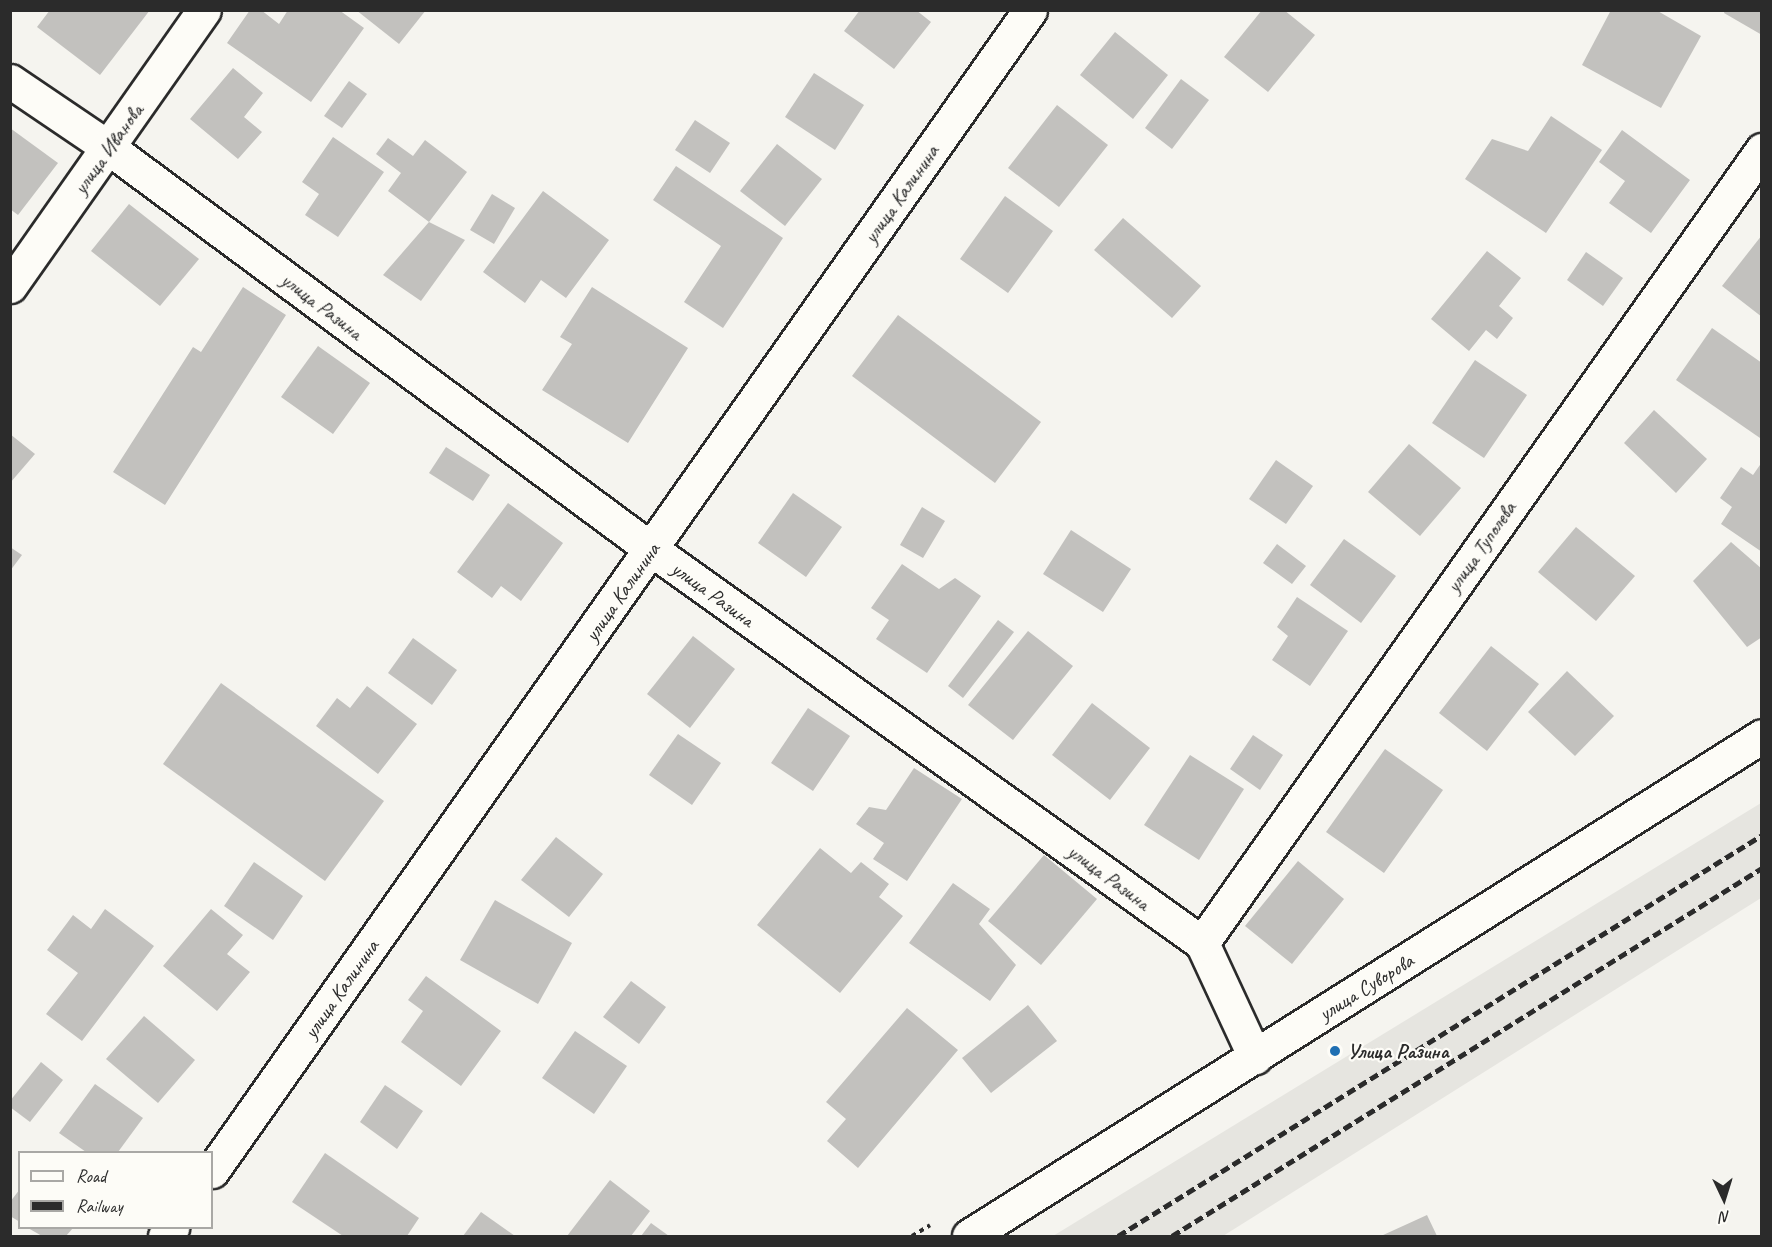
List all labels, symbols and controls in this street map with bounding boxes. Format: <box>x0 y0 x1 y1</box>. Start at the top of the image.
street label: улица Иванова <box>68 99 148 199</box>
street label: улица Калинина <box>858 140 944 248</box>
street label: улица Разина <box>276 267 368 345</box>
street label: улица Туполева <box>1441 497 1521 597</box>
street label: улица Калинина <box>579 538 665 646</box>
street label: улица Разина <box>667 556 759 632</box>
street label: улица Разина <box>1063 839 1155 915</box>
street label: улица Калинина <box>298 935 384 1043</box>
street label: улица Суворова <box>1314 948 1418 1026</box>
place label: Улица Разина <box>1347 1038 1450 1064</box>
marker: Улица Разина <box>1328 1044 1342 1058</box>
legend <box>18 1151 213 1229</box>
text: Road <box>76 1165 106 1187</box>
north arrow <box>1694 1169 1754 1229</box>
text: Railway <box>76 1195 123 1217</box>
text: N <box>1720 1207 1731 1227</box>

